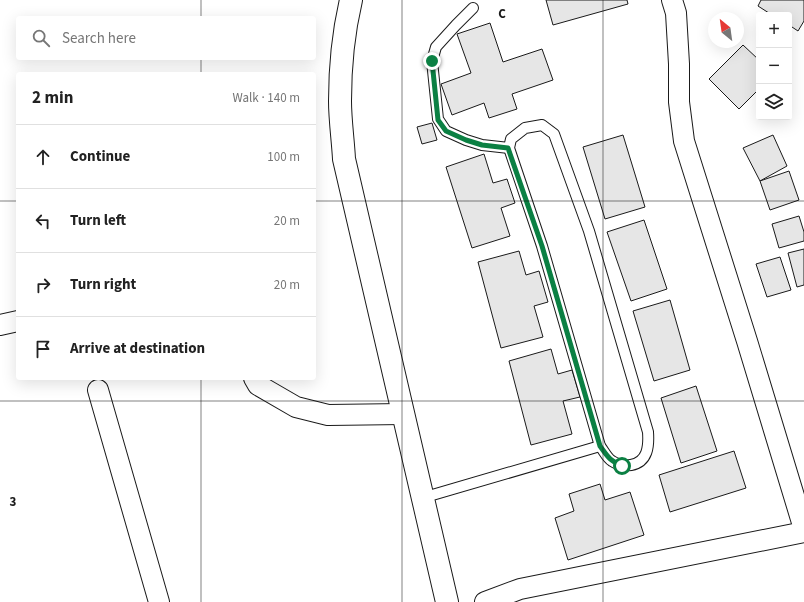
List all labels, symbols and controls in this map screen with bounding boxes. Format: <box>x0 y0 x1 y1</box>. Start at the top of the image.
text: C <box>498 5 506 23</box>
north arrow <box>708 12 744 48</box>
map controls <box>756 12 792 120</box>
button: + <box>756 12 792 48</box>
search box <box>16 16 316 60</box>
icon: search <box>30 27 52 49</box>
text: Search here <box>62 28 136 49</box>
button: − <box>756 48 792 84</box>
route end <box>423 52 441 70</box>
button: layers <box>756 84 792 120</box>
text: 2 min <box>32 86 73 110</box>
text: Walk · 140 m <box>232 89 300 107</box>
icon: ahead <box>32 146 54 168</box>
text: Continue <box>70 146 130 167</box>
text: 100 m <box>267 148 300 166</box>
icon: left <box>32 210 54 232</box>
text: Turn left <box>70 210 126 231</box>
text: 20 m <box>274 212 300 230</box>
icon: right <box>32 274 54 296</box>
text: Turn right <box>70 274 136 295</box>
text: 20 m <box>274 276 300 294</box>
icon: arrive <box>32 338 54 360</box>
text: Arrive at destination <box>70 338 205 359</box>
route start <box>613 457 631 475</box>
text: 3 <box>10 493 17 511</box>

